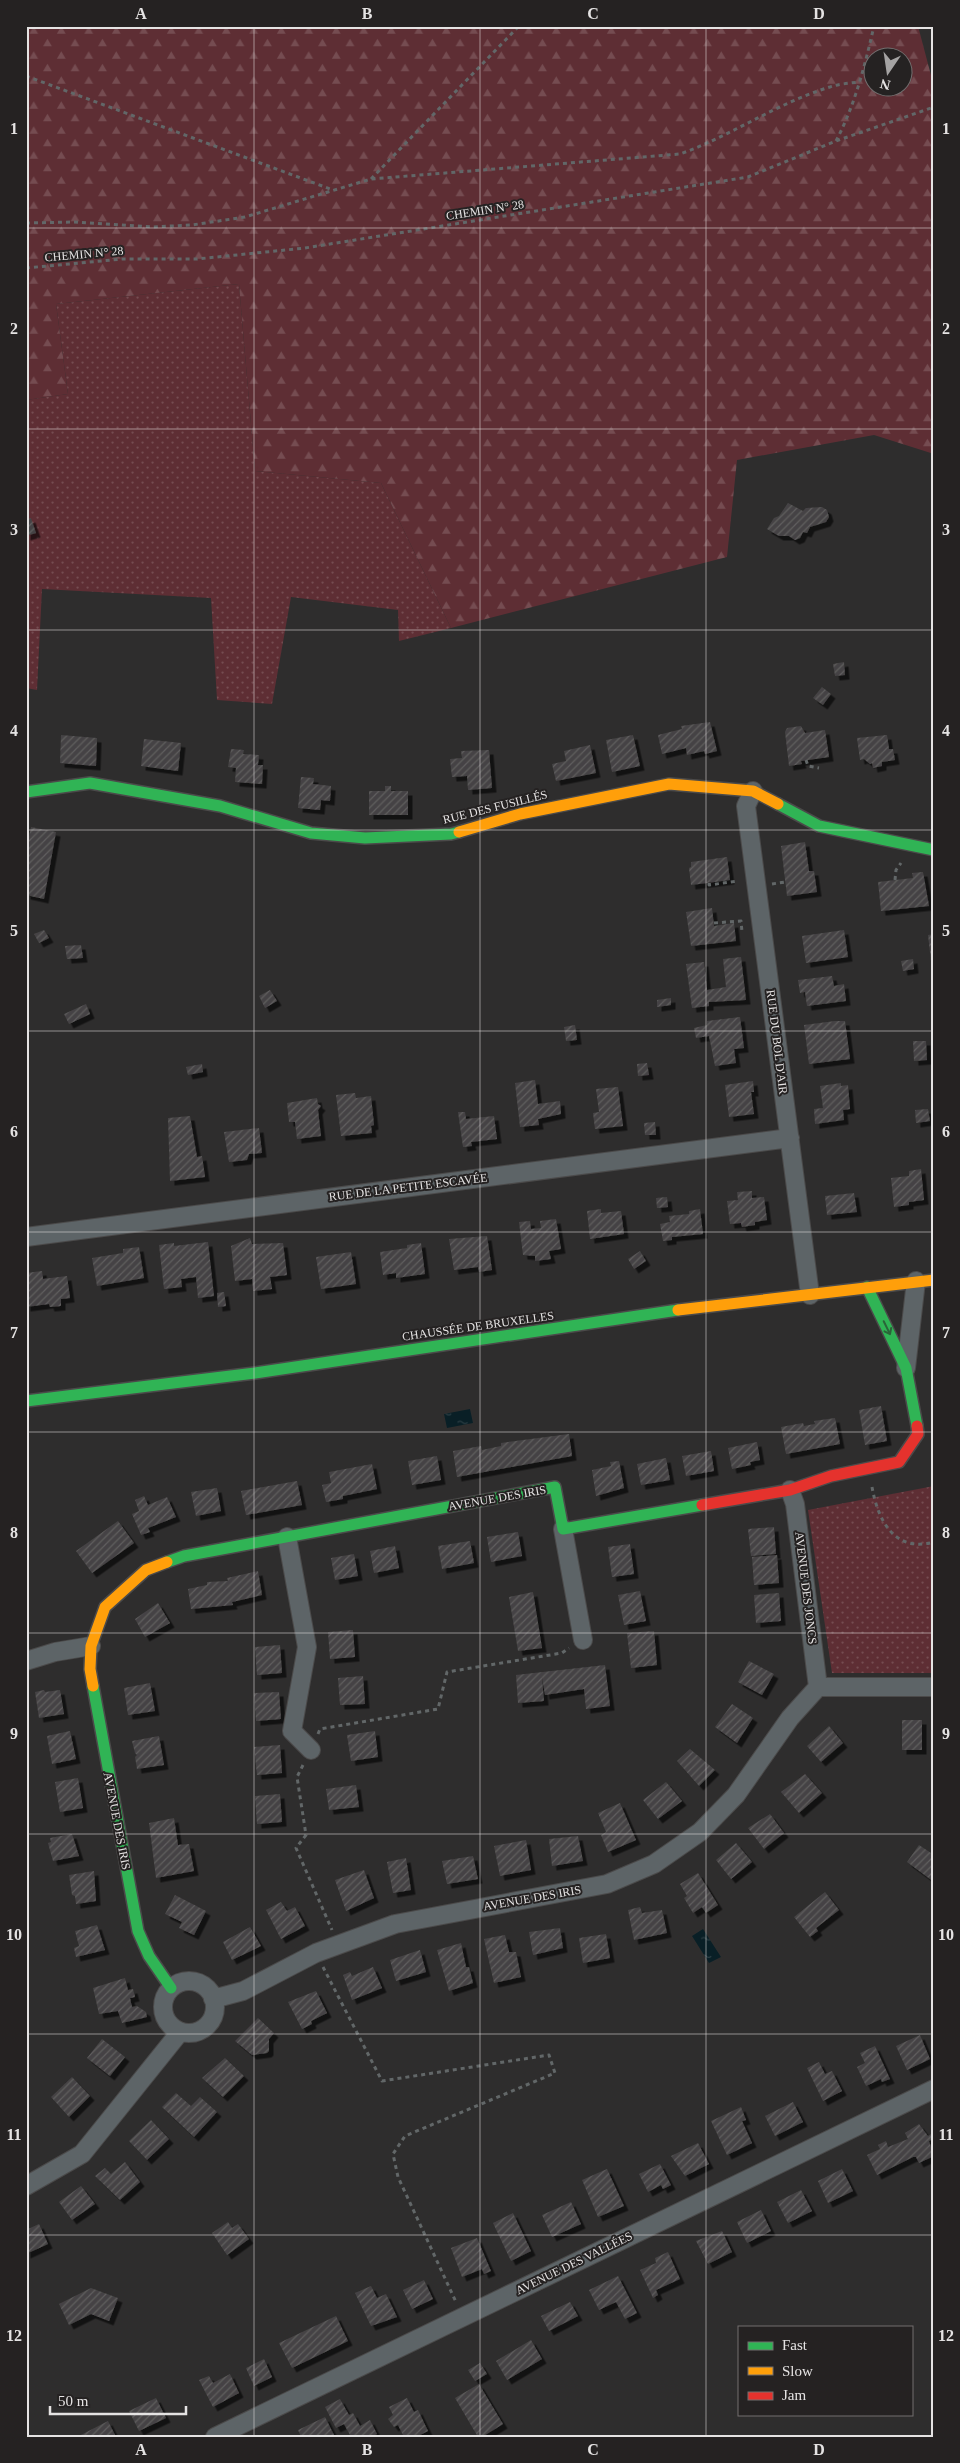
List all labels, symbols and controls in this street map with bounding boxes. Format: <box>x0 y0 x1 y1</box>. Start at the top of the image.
text: A <box>135 5 147 22</box>
text: B <box>362 5 373 22</box>
text: C <box>587 5 599 22</box>
text: D <box>813 5 825 22</box>
north arrow <box>862 48 912 98</box>
text: N <box>879 76 892 93</box>
text: 1 <box>10 120 18 137</box>
text: 1 <box>942 120 950 137</box>
street label: CHEMIN N° 28 <box>445 197 525 223</box>
street label: CHEMIN N° 28 <box>44 244 124 264</box>
text: 2 <box>10 320 18 337</box>
text: 2 <box>942 320 950 337</box>
text: 3 <box>10 521 18 538</box>
text: 3 <box>942 521 950 538</box>
text: 4 <box>10 722 18 739</box>
text: 4 <box>942 722 950 739</box>
street label: RUE DES FUSILLÉS <box>441 787 549 827</box>
text: 5 <box>10 922 18 939</box>
text: 5 <box>942 922 950 939</box>
street label: RUE DU BOL D'AIR <box>764 989 790 1095</box>
text: 6 <box>10 1123 18 1140</box>
text: 6 <box>942 1123 950 1140</box>
street label: RUE DE LA PETITE ESCAVÉE <box>328 1170 488 1204</box>
street label: CHAUSSÉE DE BRUXELLES <box>401 1308 555 1344</box>
one-way arrow <box>882 1320 892 1335</box>
text: 7 <box>10 1324 18 1341</box>
text: 7 <box>942 1324 950 1341</box>
street label: AVENUE DES IRIS <box>447 1482 547 1514</box>
text: 8 <box>10 1524 18 1541</box>
text: 8 <box>942 1524 950 1541</box>
street label: AVENUE DES JONCS <box>792 1531 820 1645</box>
text: 9 <box>10 1725 18 1742</box>
text: 9 <box>942 1725 950 1742</box>
street label: AVENUE DES IRIS <box>101 1771 133 1871</box>
street label: AVENUE DES IRIS <box>482 1882 582 1914</box>
text: 10 <box>6 1926 22 1943</box>
text: 10 <box>938 1926 954 1943</box>
text: 11 <box>6 2126 22 2143</box>
text: 11 <box>938 2126 954 2143</box>
street label: AVENUE DES VALLÉES <box>513 2229 635 2297</box>
legend <box>738 2326 912 2416</box>
text: 12 <box>6 2327 22 2344</box>
text: 12 <box>938 2327 954 2344</box>
text: Fast <box>782 2337 808 2353</box>
text: Slow <box>782 2363 813 2379</box>
scale bar <box>50 2383 186 2415</box>
text: Jam <box>782 2387 806 2403</box>
text: 50 m <box>58 2393 89 2409</box>
text: A <box>135 2441 147 2458</box>
text: B <box>362 2441 373 2458</box>
text: C <box>587 2441 599 2458</box>
text: D <box>813 2441 825 2458</box>

